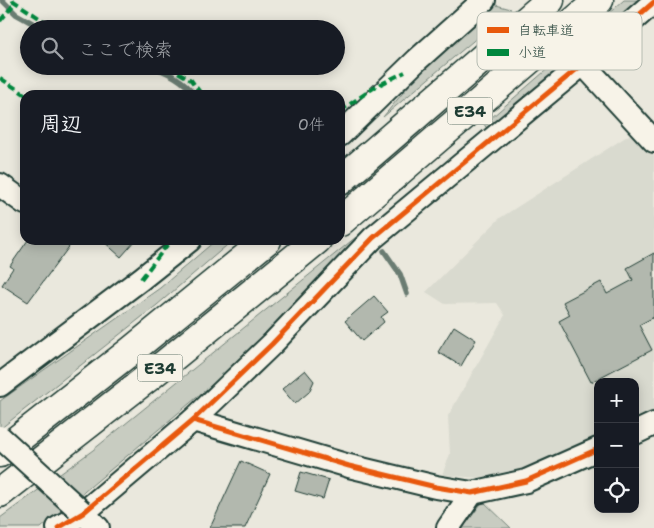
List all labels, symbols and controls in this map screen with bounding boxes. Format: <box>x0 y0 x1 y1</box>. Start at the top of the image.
legend <box>477 12 642 70</box>
search box <box>20 20 345 75</box>
text: 自転車道 <box>518 21 574 39</box>
icon: search <box>38 34 66 62</box>
text: ここで検索 <box>78 37 173 62</box>
text: 小道 <box>518 43 546 61</box>
road number: E34 <box>448 98 492 124</box>
text: 周辺 <box>40 110 82 138</box>
text: 0件 <box>298 114 325 135</box>
road number: E34 <box>138 354 182 382</box>
map controls <box>594 378 639 513</box>
button: + <box>594 378 639 423</box>
button: − <box>594 423 639 468</box>
button: locate <box>594 468 639 513</box>

